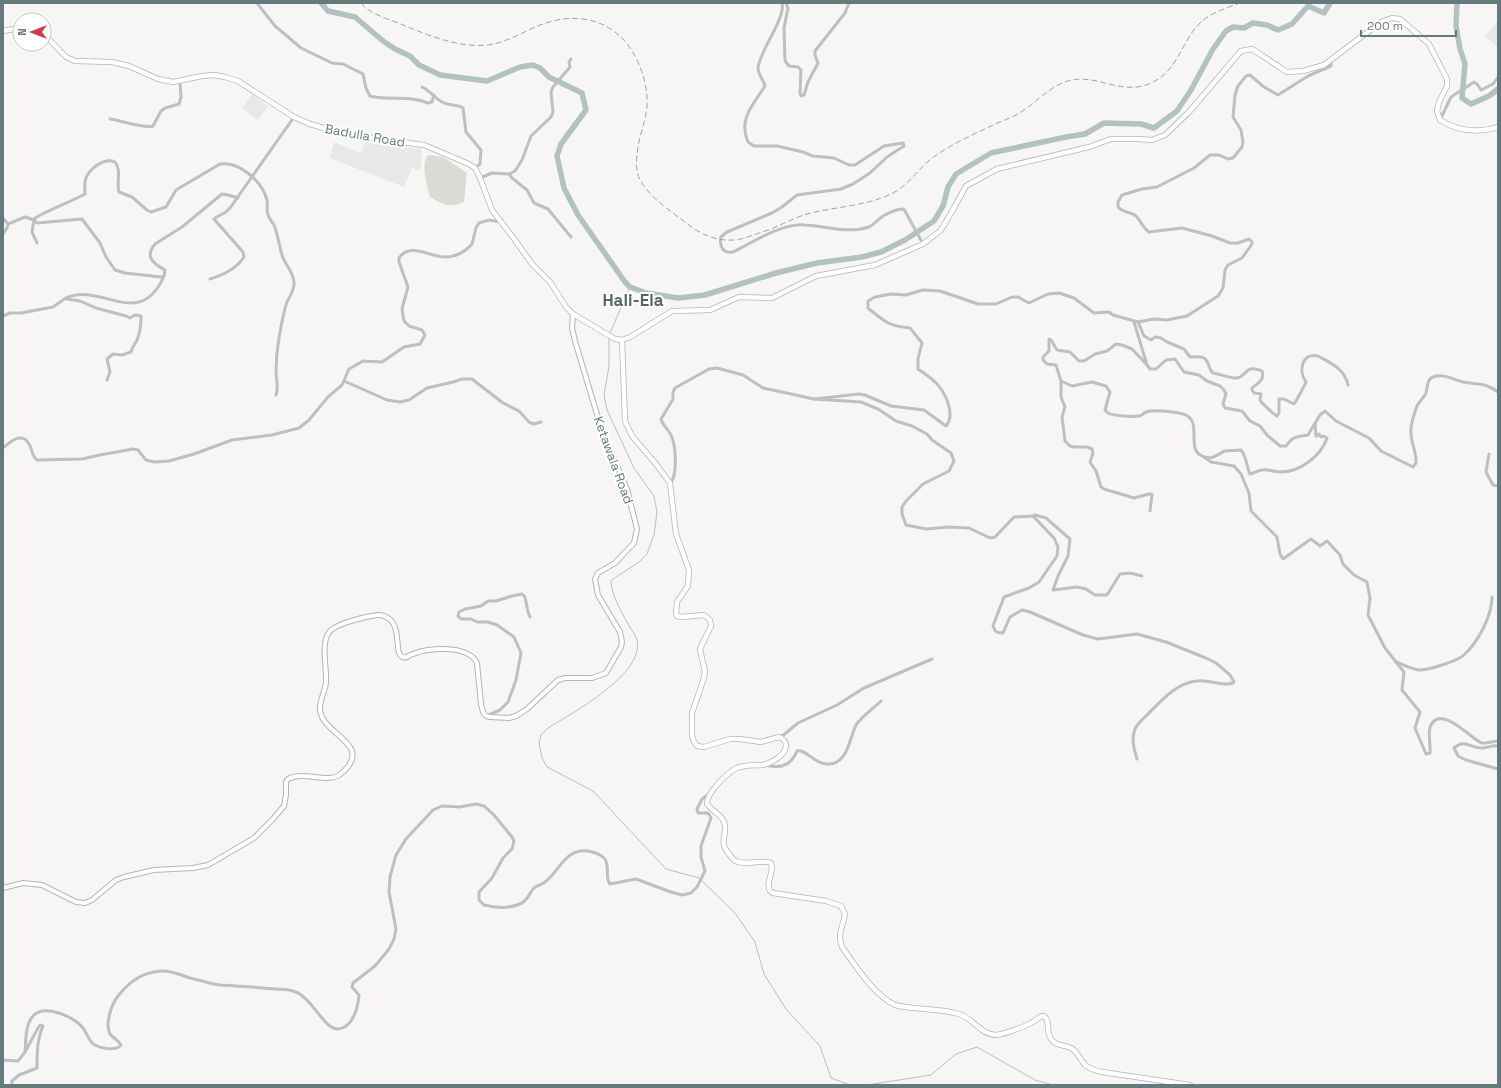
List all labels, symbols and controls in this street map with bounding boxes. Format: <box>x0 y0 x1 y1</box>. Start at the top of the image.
north arrow <box>12 12 52 52</box>
scale bar <box>1361 12 1456 38</box>
text: 200 m <box>1367 18 1403 34</box>
text: N <box>15 28 29 36</box>
street label: Badulla Road <box>323 120 406 151</box>
district label: Hali-Ela <box>602 289 664 311</box>
street label: Ketawala Road <box>590 414 637 506</box>

